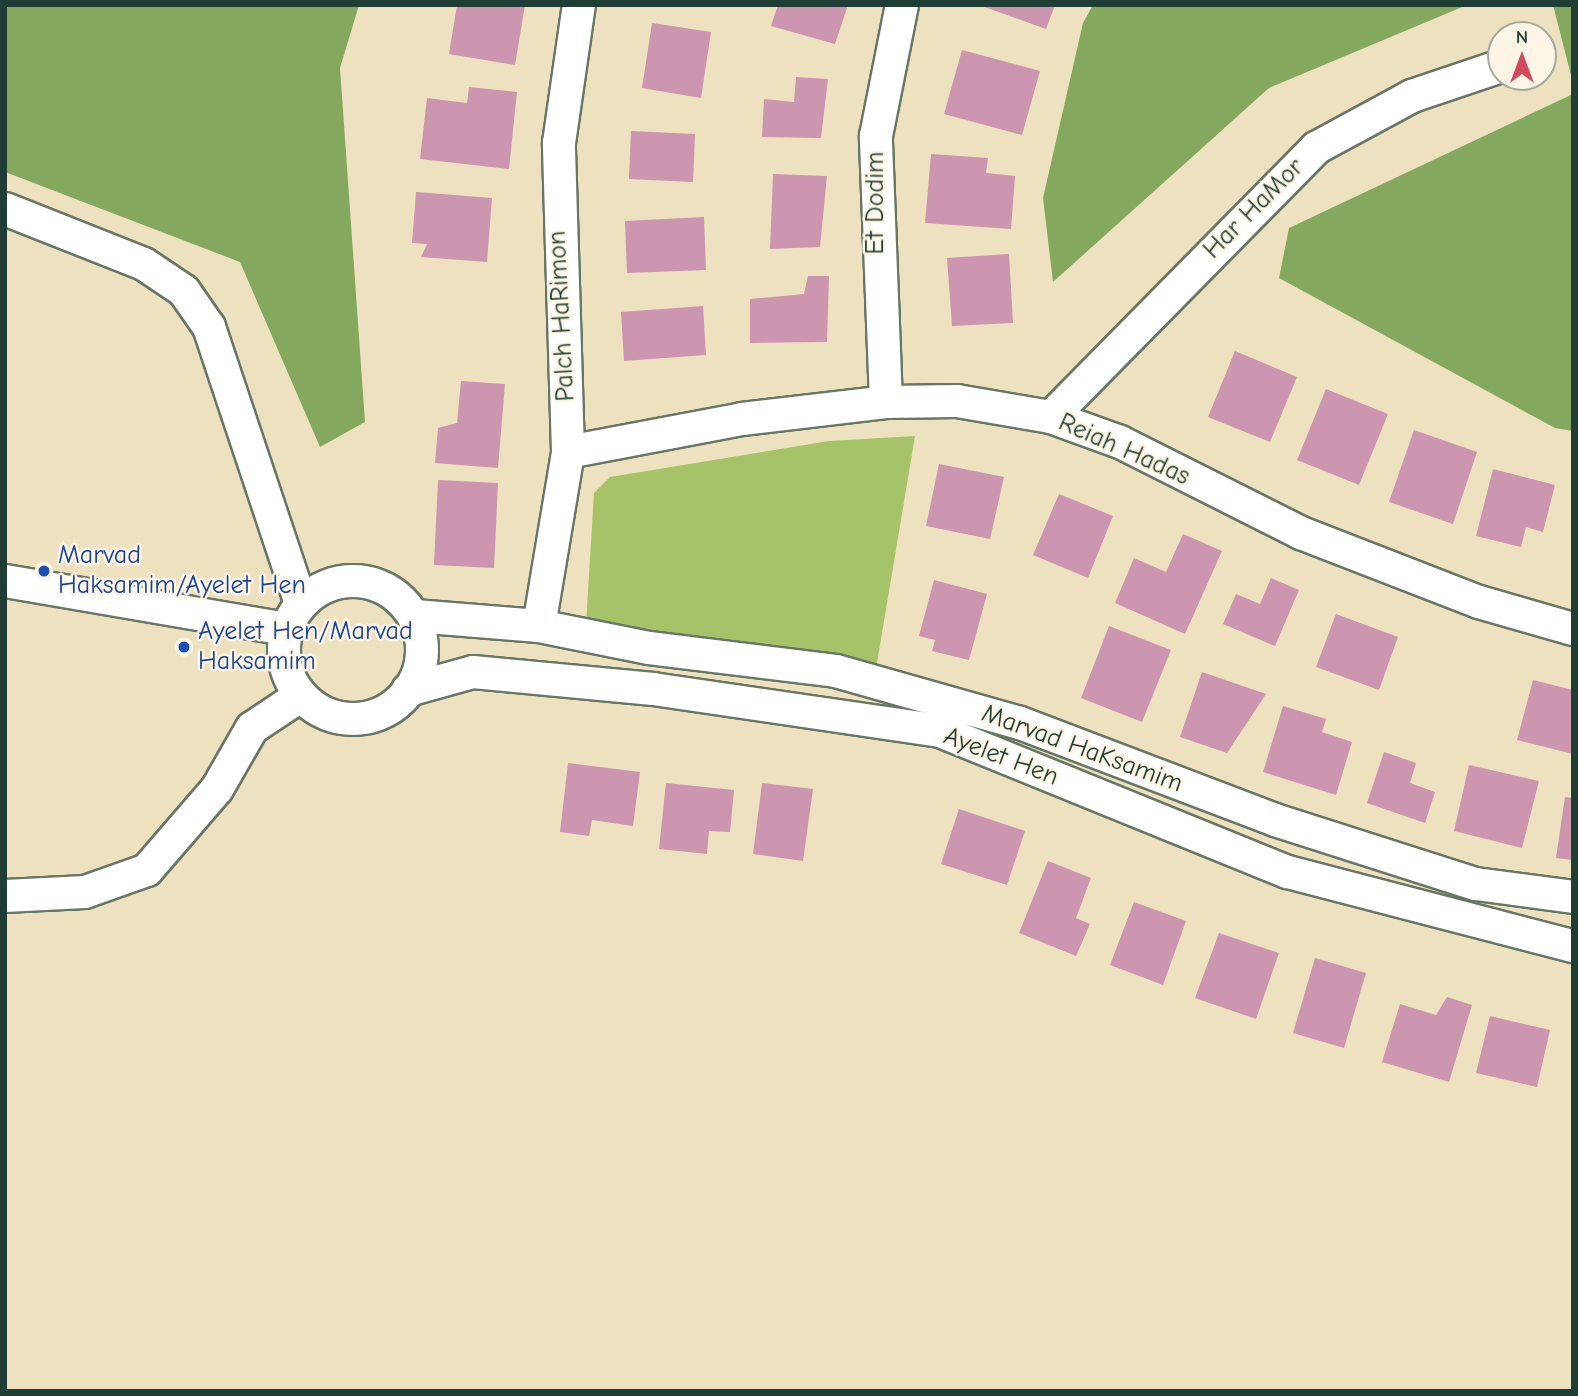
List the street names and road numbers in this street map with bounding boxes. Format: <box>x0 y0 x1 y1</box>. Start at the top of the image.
street label: Et Dodim <box>860 151 892 255</box>
street label: Har HaMor <box>1197 152 1311 266</box>
street label: Palch HaRimon <box>542 230 582 402</box>
street label: Reiah Hadas <box>1054 407 1194 493</box>
street label: Marvad HaKsamim <box>977 698 1187 800</box>
street label: Ayelet Hen <box>939 721 1063 793</box>

